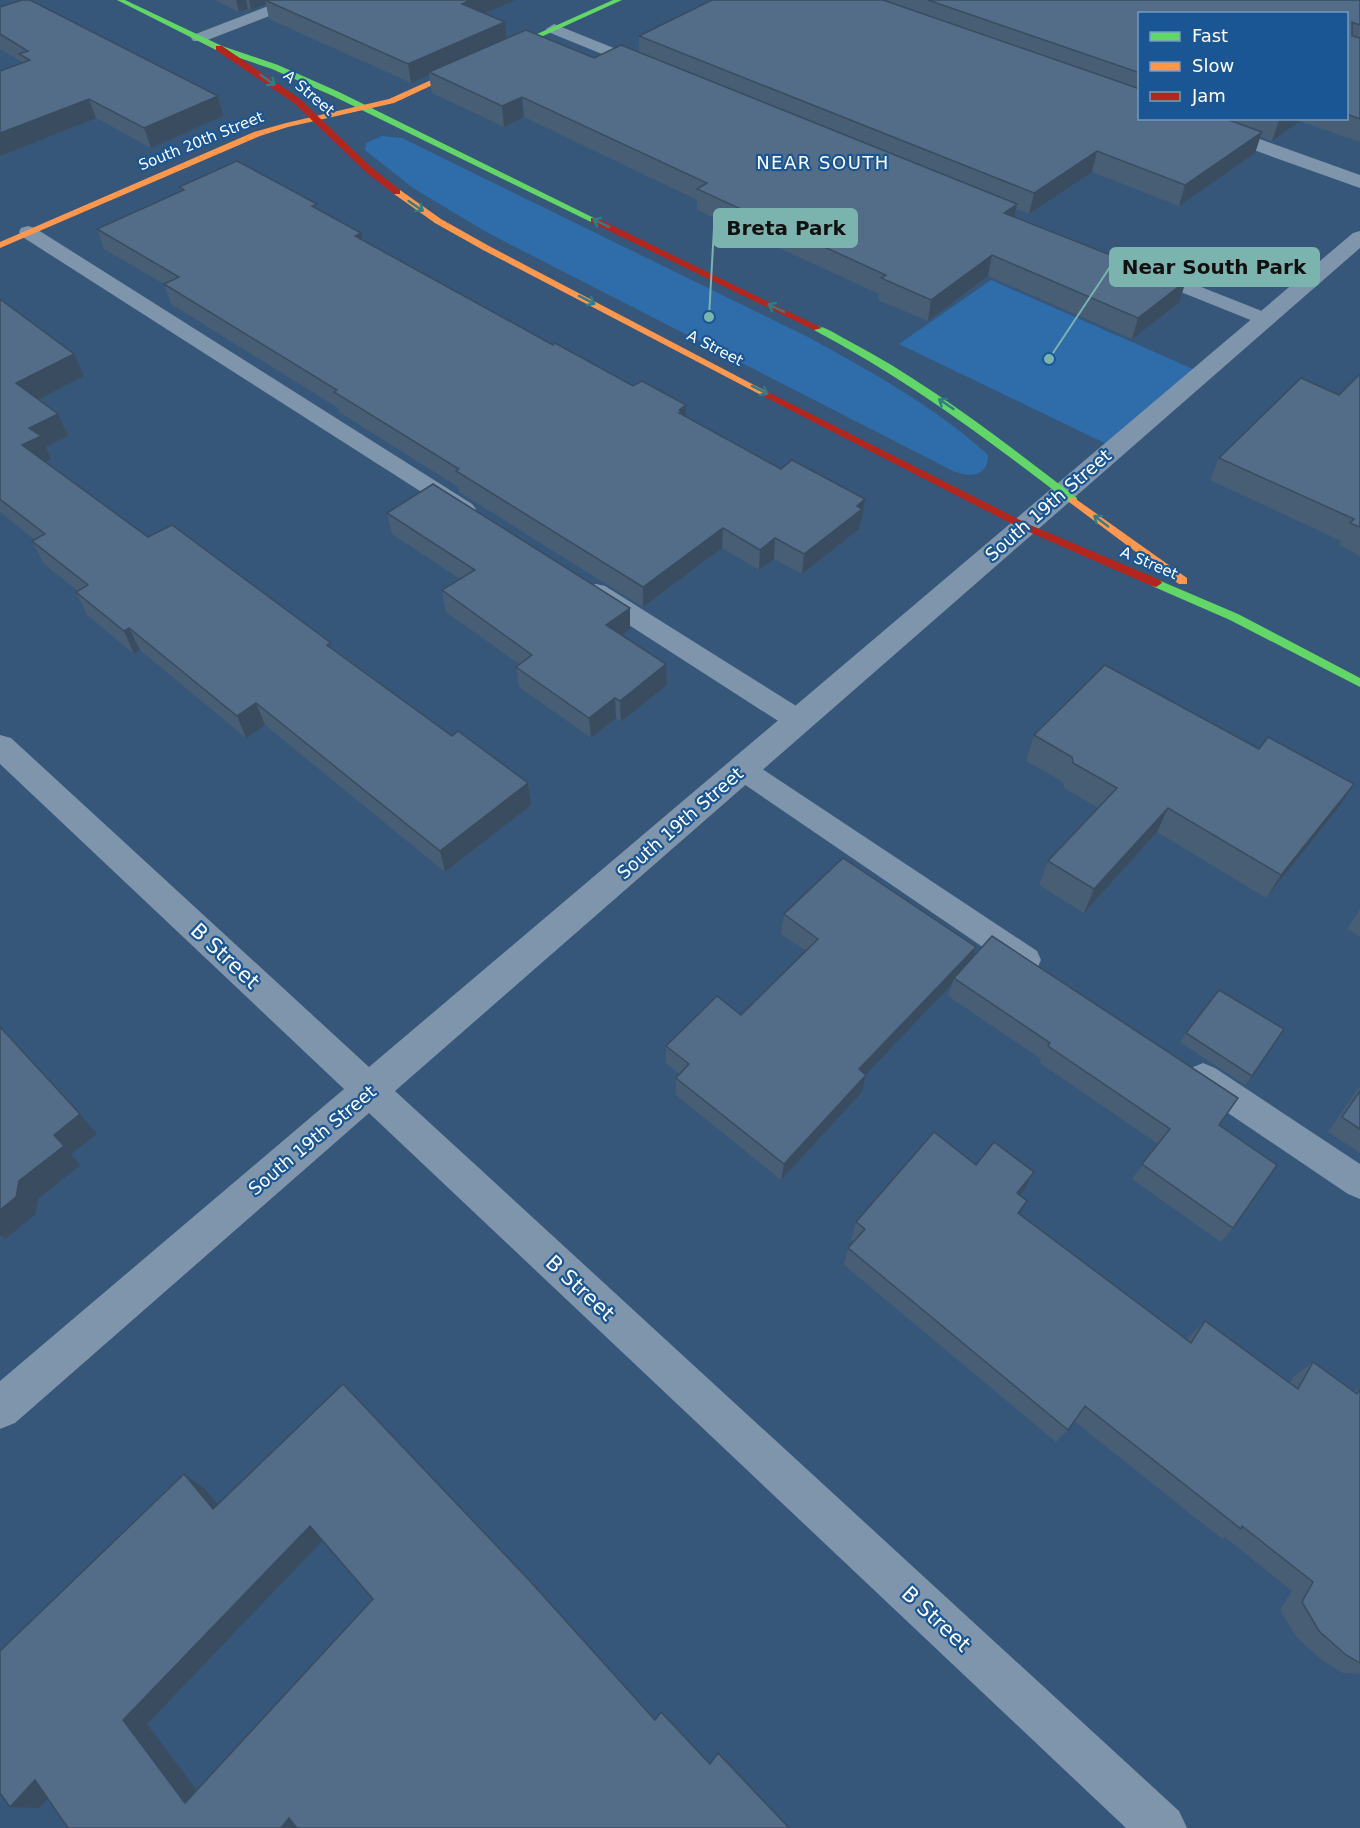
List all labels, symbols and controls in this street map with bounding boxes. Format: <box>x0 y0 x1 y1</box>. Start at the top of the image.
legend <box>1138 12 1348 120</box>
text: Fast <box>1192 25 1228 46</box>
text: Slow <box>1192 55 1234 76</box>
street label: A Street <box>280 67 338 119</box>
one-way arrow <box>259 74 275 87</box>
text: Jam <box>1191 85 1226 106</box>
street label: South 20th Street <box>136 108 266 174</box>
district label: NEAR SOUTH <box>756 152 890 173</box>
one-way arrow <box>408 200 424 212</box>
callout: Breta Park <box>714 209 857 247</box>
one-way arrow <box>592 216 610 228</box>
text: Breta Park <box>726 216 846 240</box>
callout: Near South Park <box>1110 248 1319 286</box>
text: Near South Park <box>1122 255 1307 279</box>
one-way arrow <box>578 294 595 306</box>
one-way arrow <box>767 302 785 314</box>
street label: A Street <box>684 326 746 370</box>
one-way arrow <box>751 384 768 396</box>
one-way arrow <box>938 398 954 410</box>
street label: South 19th Street <box>981 445 1115 565</box>
one-way arrow <box>1093 515 1109 528</box>
street label: A Street <box>1118 543 1181 583</box>
street label: South 19th Street <box>613 763 747 883</box>
street label: B Street <box>186 918 264 994</box>
street label: South 19th Street <box>244 1081 380 1199</box>
street label: B Street <box>541 1250 619 1326</box>
street label: B Street <box>897 1581 975 1657</box>

